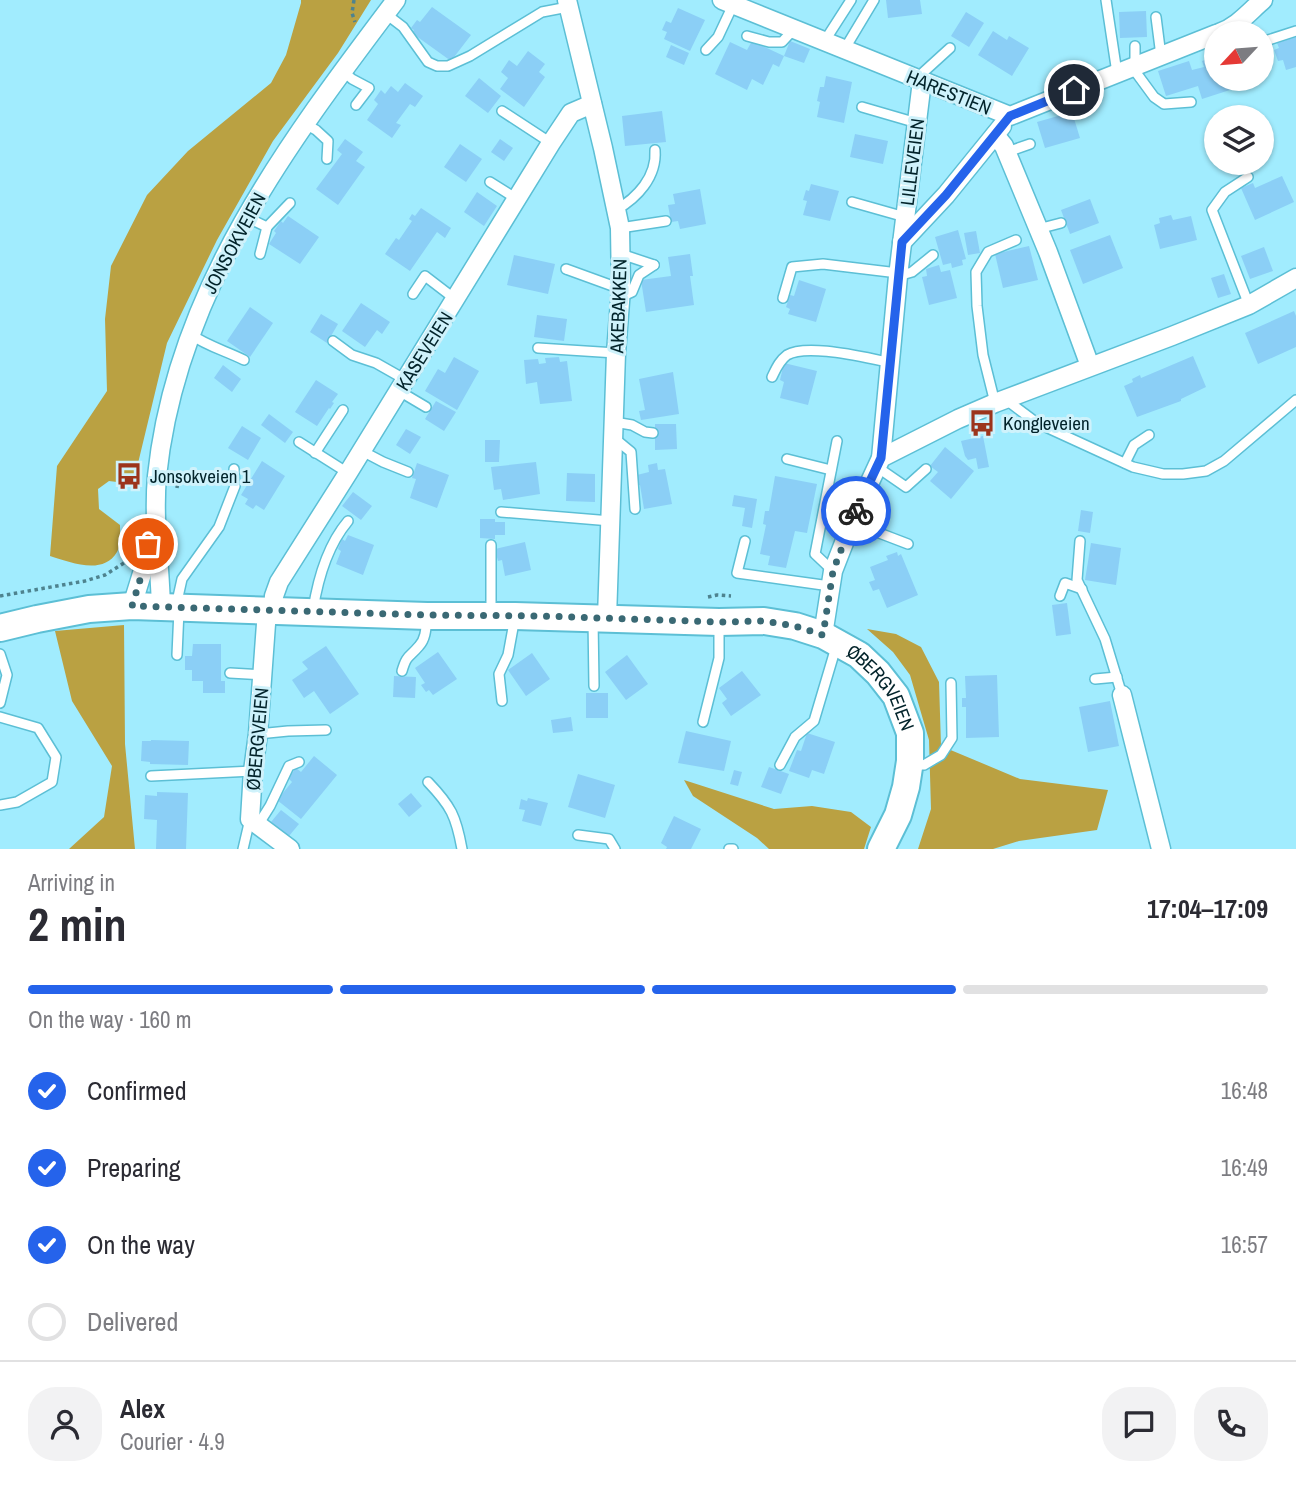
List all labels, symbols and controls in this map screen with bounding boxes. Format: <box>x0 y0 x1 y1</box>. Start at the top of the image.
north arrow <box>1204 21 1274 91</box>
map controls <box>1204 21 1274 175</box>
pin <box>1044 60 1104 120</box>
street label: HARESTIEN <box>903 63 995 121</box>
icon: home <box>1055 71 1093 109</box>
button: layers <box>1204 105 1274 175</box>
street label: LILLEVEIEN <box>894 117 930 207</box>
street label: JONSOKVEIEN <box>197 188 271 298</box>
street label: AKEBAKKEN <box>603 258 633 355</box>
street label: KASEVEIEN <box>390 307 458 395</box>
bus stop icon: Kongleveien <box>967 408 997 438</box>
place label: Kongleveien <box>1003 410 1090 436</box>
bus stop icon: Jonsokveien 1 <box>114 461 144 491</box>
place label: Jonsokveien 1 <box>150 463 251 489</box>
courier <box>821 476 891 546</box>
icon: bike <box>837 492 875 530</box>
pin <box>118 514 178 574</box>
icon: bag <box>129 525 167 563</box>
street label: ØBERGVEIEN <box>842 638 921 734</box>
street label: ØBERGVEIEN <box>240 687 274 791</box>
text: Arriving in <box>28 867 115 898</box>
text: 17:04–17:09 <box>1147 891 1268 926</box>
text: 2 min <box>28 893 127 955</box>
text: On the way · 160 m <box>28 1004 192 1035</box>
icon: check <box>28 1072 66 1110</box>
text: Confirmed <box>87 1073 187 1108</box>
text: 16:48 <box>1221 1075 1268 1106</box>
icon: check <box>28 1149 66 1187</box>
text: Preparing <box>87 1150 181 1185</box>
text: 16:49 <box>1221 1152 1268 1183</box>
icon: check <box>28 1226 66 1264</box>
text: On the way <box>87 1227 195 1262</box>
text: 16:57 <box>1221 1229 1268 1260</box>
text: Delivered <box>87 1304 178 1339</box>
button: person <box>28 1387 102 1461</box>
button: chat <box>1102 1387 1176 1461</box>
button: phone <box>1194 1387 1268 1461</box>
text: Alex <box>120 1391 165 1426</box>
text: Courier · 4.9 <box>120 1426 225 1457</box>

